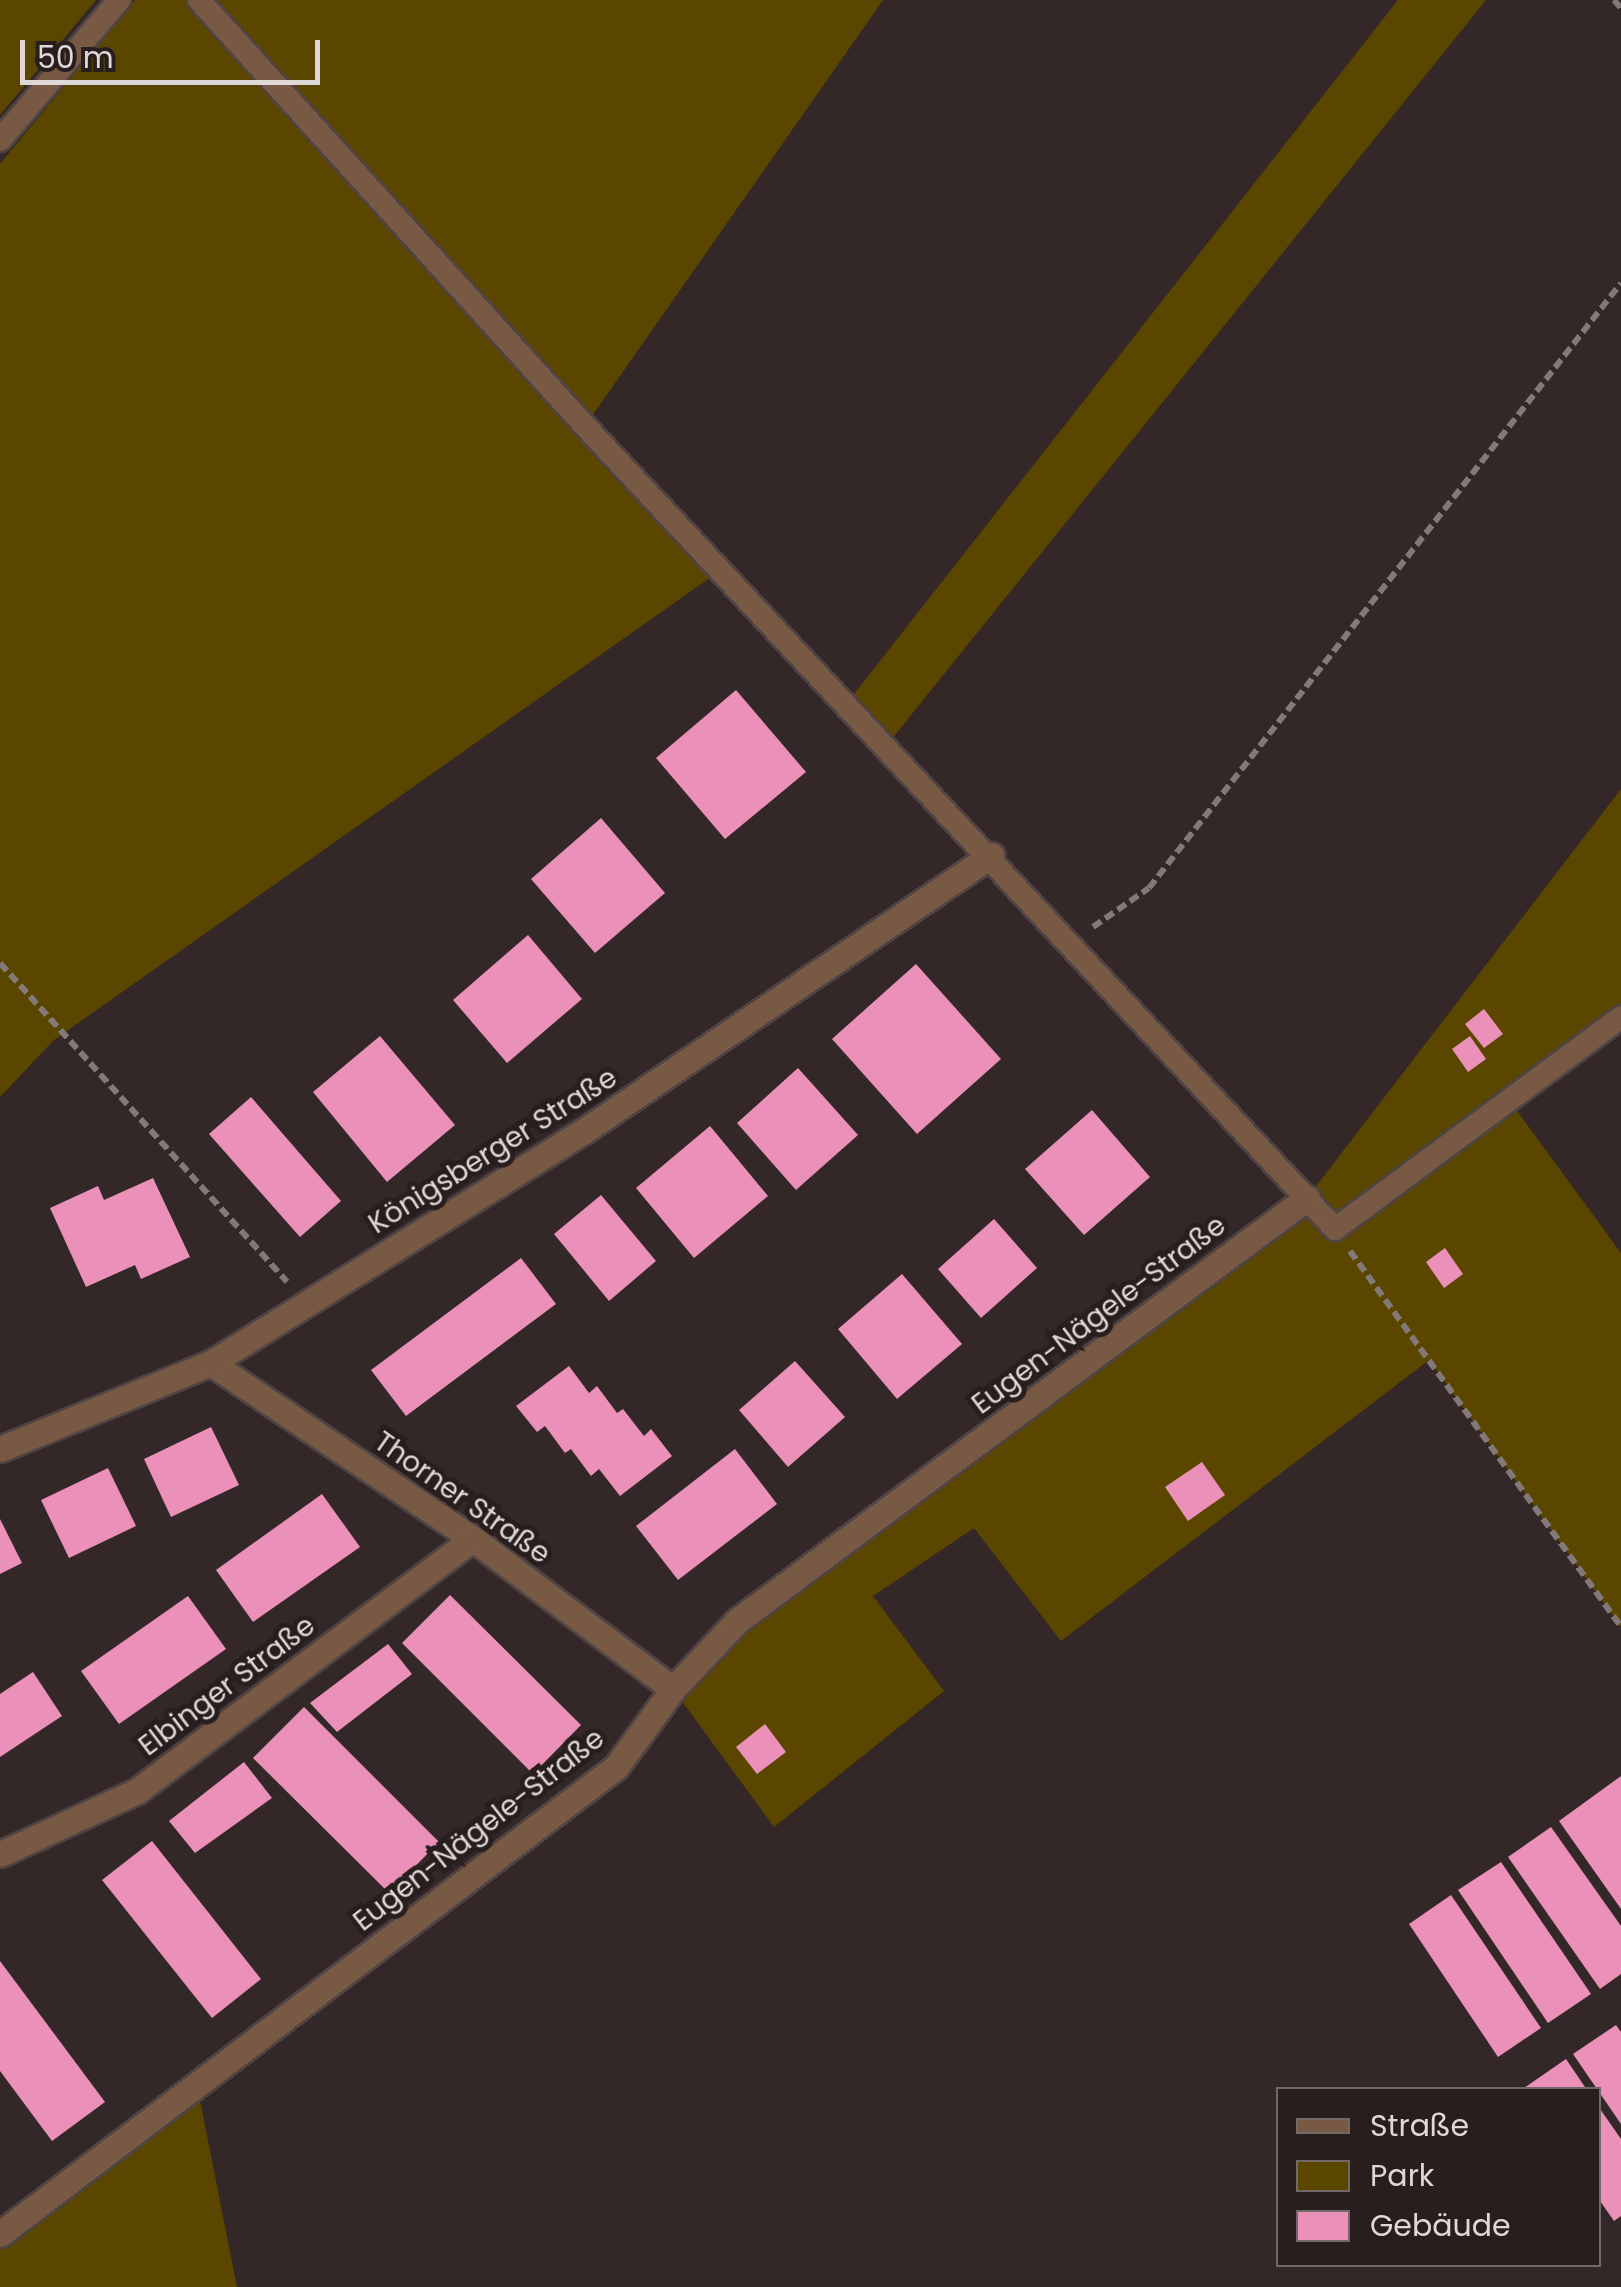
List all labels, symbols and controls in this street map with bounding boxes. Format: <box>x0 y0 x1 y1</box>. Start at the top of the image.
scale bar <box>25 20 325 82</box>
text: 50 m <box>37 36 114 79</box>
street label: Königsberger Straße <box>363 1061 623 1241</box>
street label: Eugen-Nägele-Straße <box>966 1209 1232 1421</box>
street label: Thorner Straße <box>368 1425 556 1571</box>
street label: Elbinger Straße <box>132 1609 322 1763</box>
street label: Eugen-Nägele-Straße <box>347 1722 611 1938</box>
legend <box>1276 2087 1601 2267</box>
text: Straße <box>1370 2104 1469 2147</box>
text: Park <box>1370 2154 1434 2197</box>
text: Gebäude <box>1370 2204 1511 2247</box>

